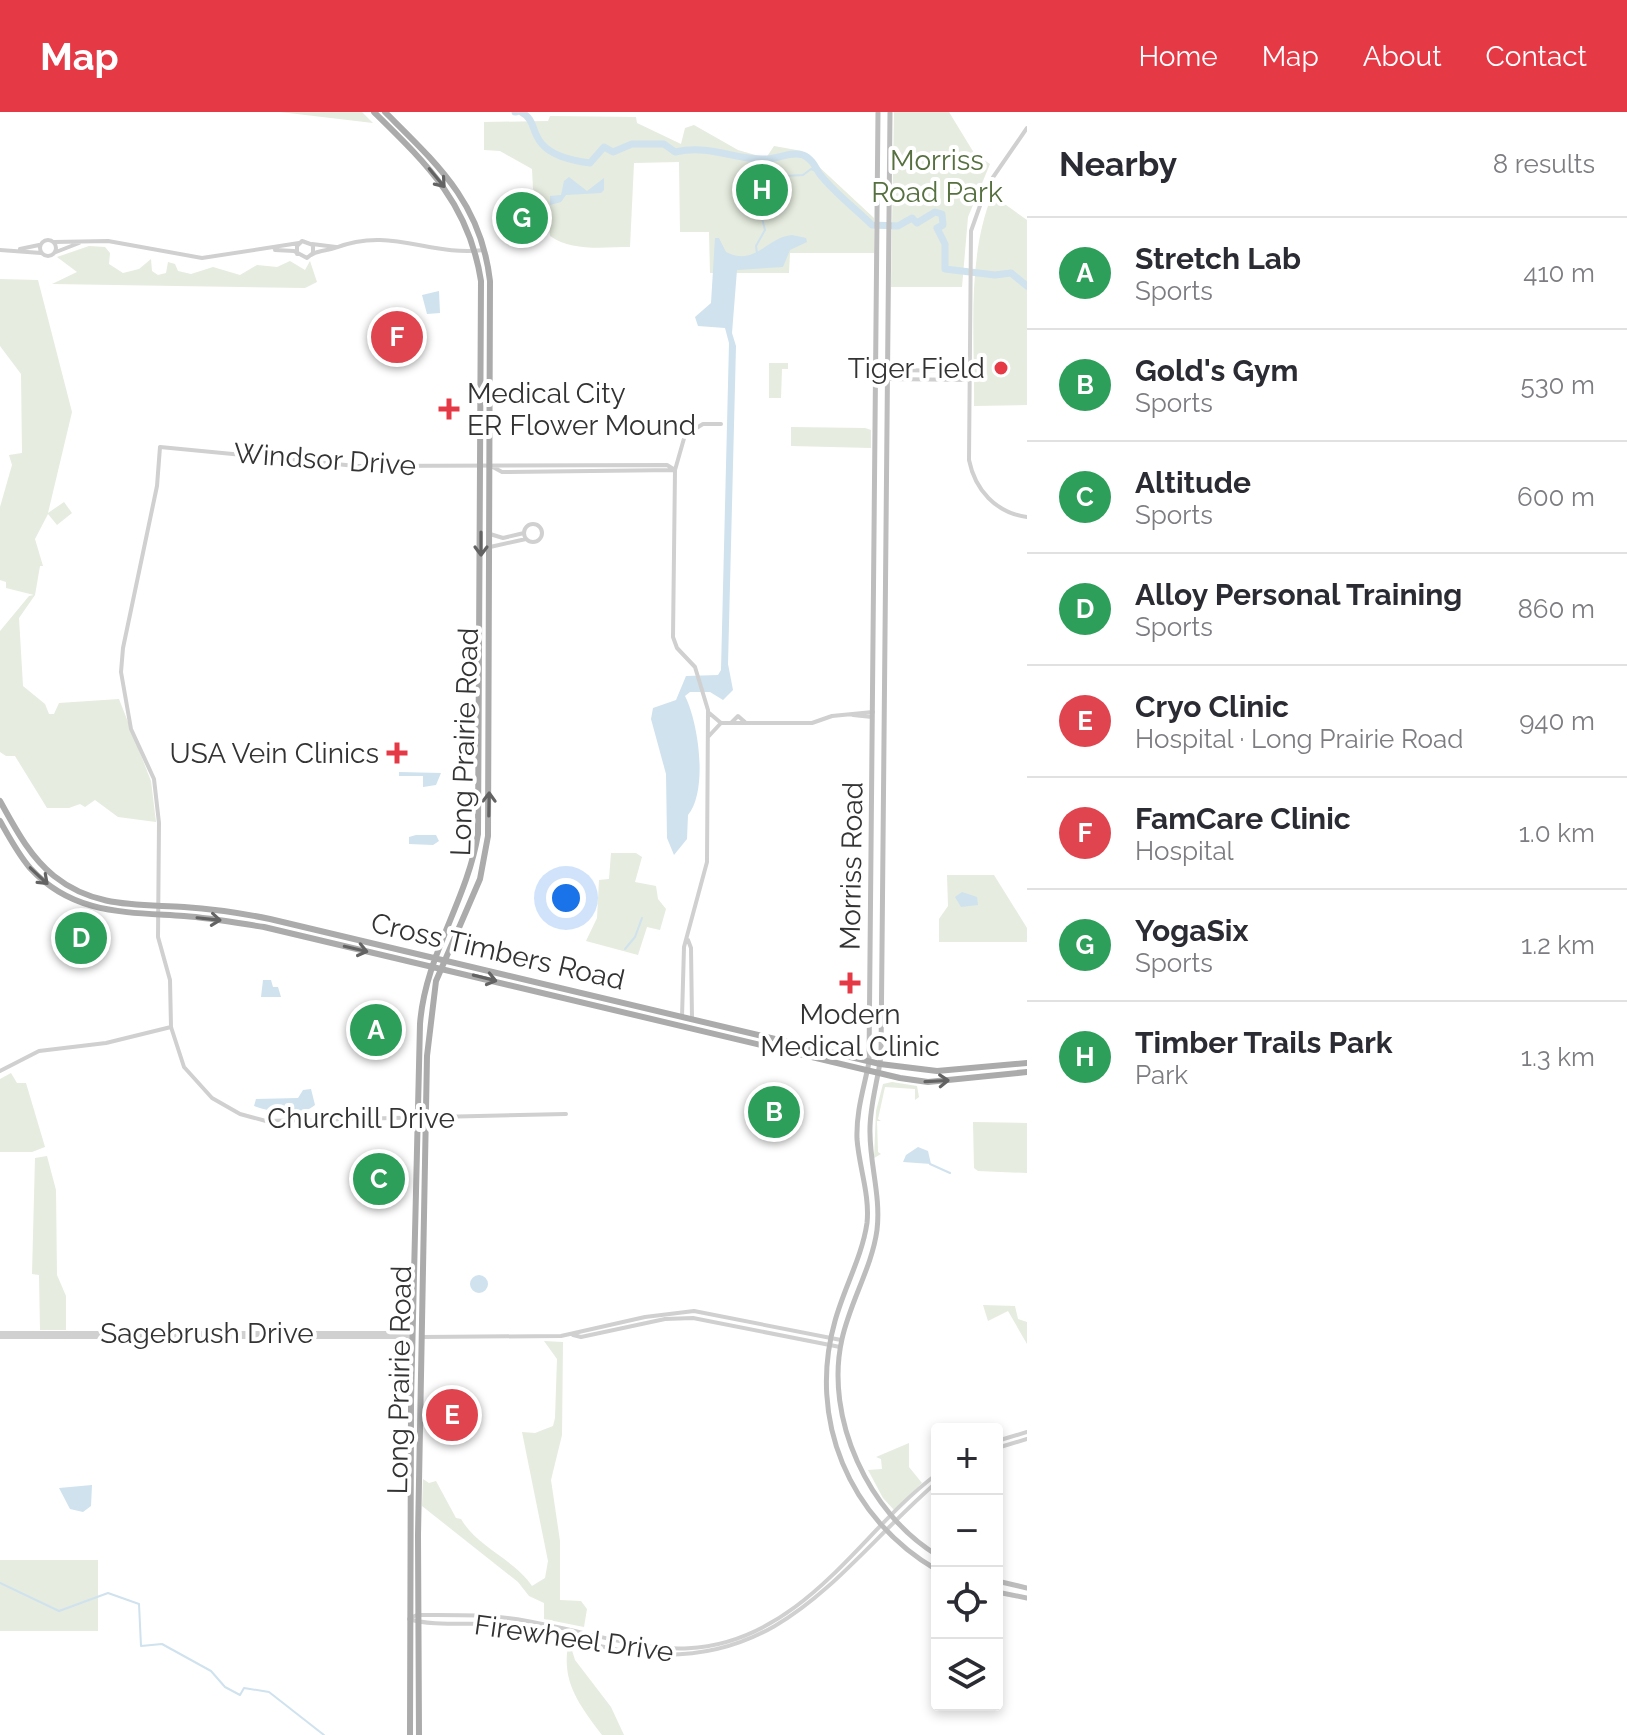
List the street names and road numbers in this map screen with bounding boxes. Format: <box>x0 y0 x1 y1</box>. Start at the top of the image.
street label: Windsor Drive <box>233 437 417 482</box>
street label: Long Prairie Road <box>444 627 485 857</box>
street label: Morriss Road <box>834 782 869 950</box>
street label: Cross Timbers Road <box>368 906 628 997</box>
street label: Churchill Drive <box>267 1102 455 1135</box>
street label: Long Prairie Road <box>381 1265 418 1495</box>
street label: Sagebrush Drive <box>100 1317 314 1350</box>
street label: Firewheel Drive <box>472 1608 676 1669</box>

